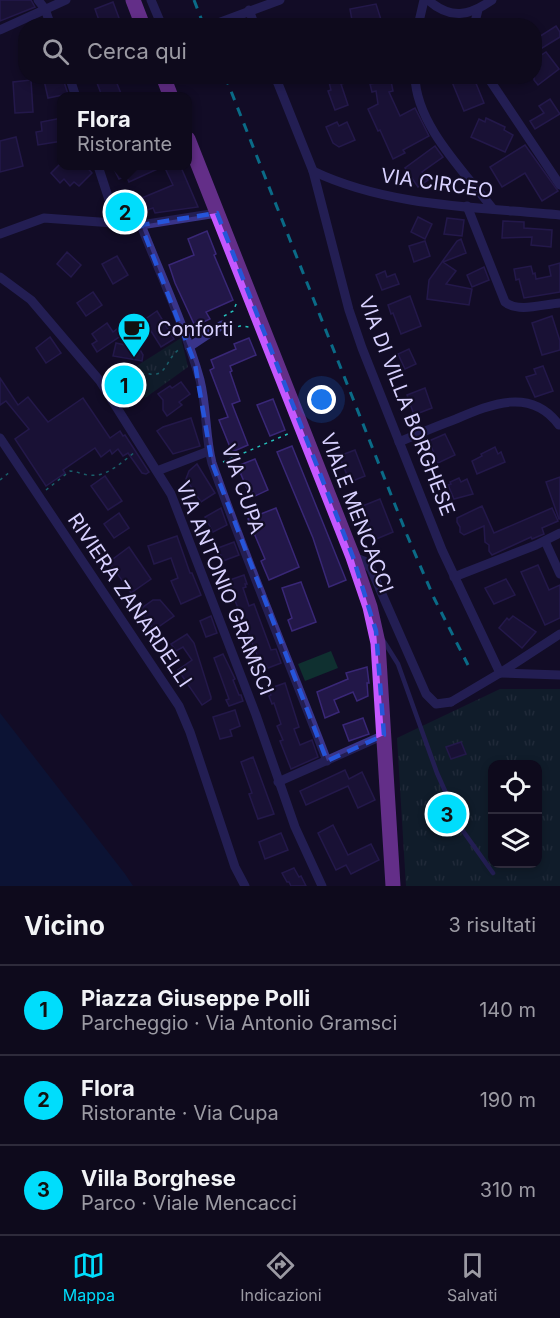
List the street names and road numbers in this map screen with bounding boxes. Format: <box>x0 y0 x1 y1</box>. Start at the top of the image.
street label: VIA CIRCEO <box>379 163 495 203</box>
street label: VIA DI VILLA BORGHESE <box>354 293 460 519</box>
street label: VIALE MENCACCI <box>316 430 398 596</box>
street label: VIA CUPA <box>216 441 270 537</box>
street label: VIA ANTONIO GRAMSCI <box>171 477 279 699</box>
street label: RIVIERA ZANARDELLI <box>63 509 197 691</box>

